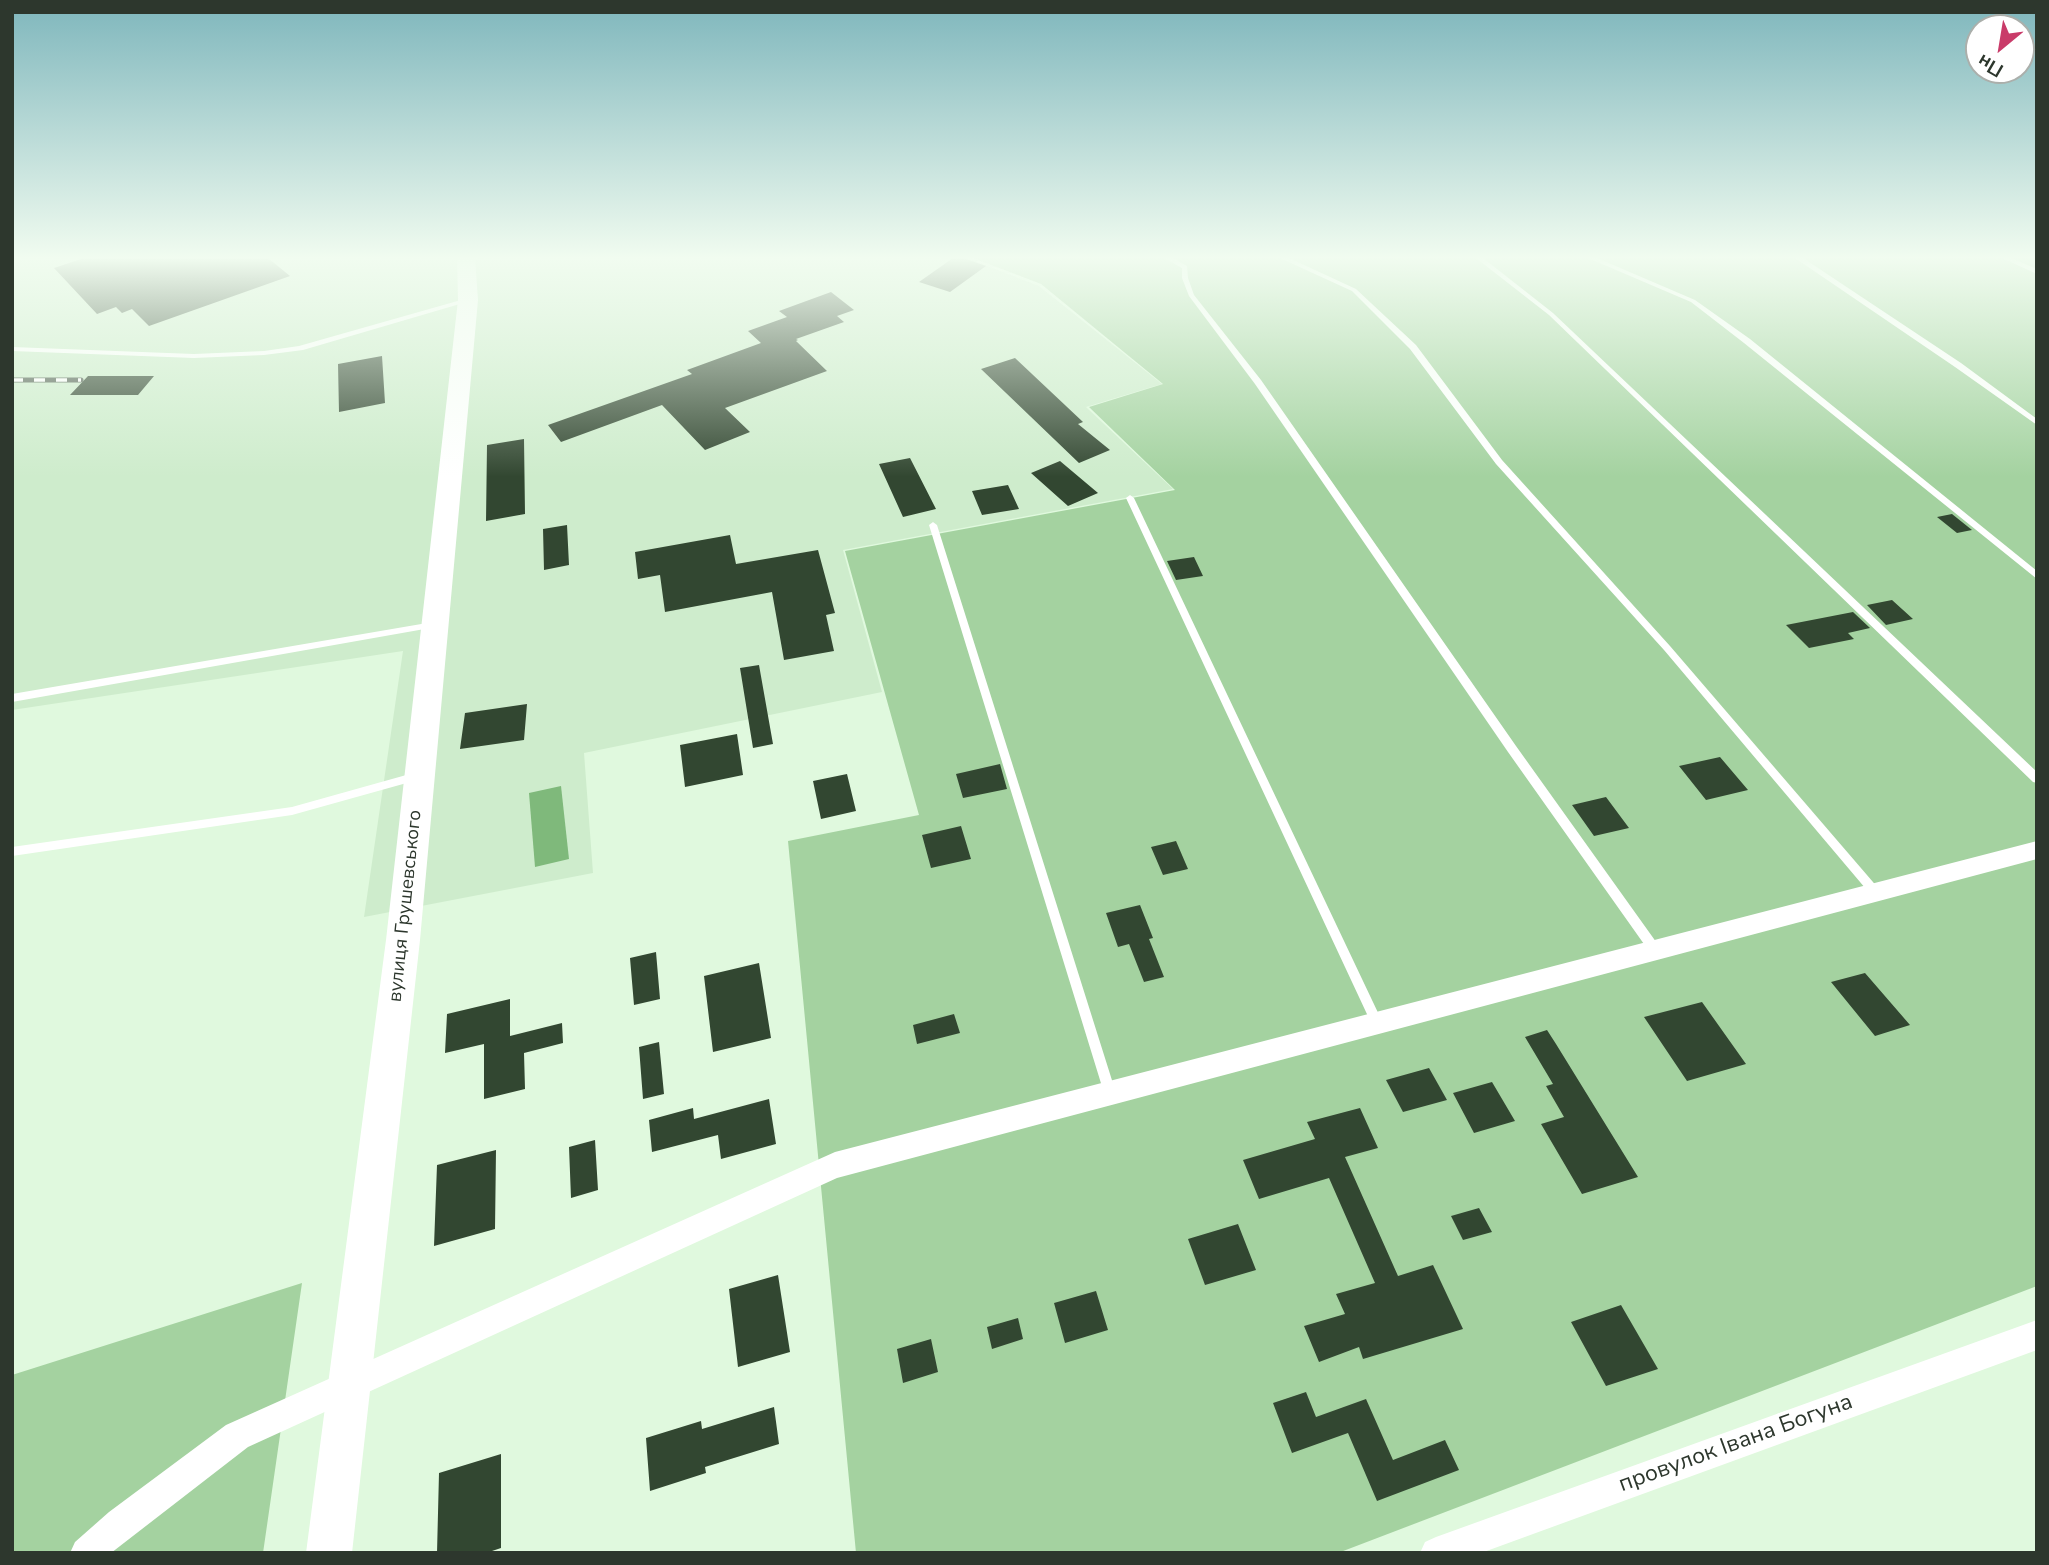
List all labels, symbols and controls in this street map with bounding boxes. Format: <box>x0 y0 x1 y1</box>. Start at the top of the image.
north arrow <box>1965 14 2035 84</box>
text: Пн <box>1973 48 2008 83</box>
street label: вулиця Грушевського <box>385 809 427 1003</box>
street label: провулок Івана Богуна <box>1615 1389 1857 1499</box>

